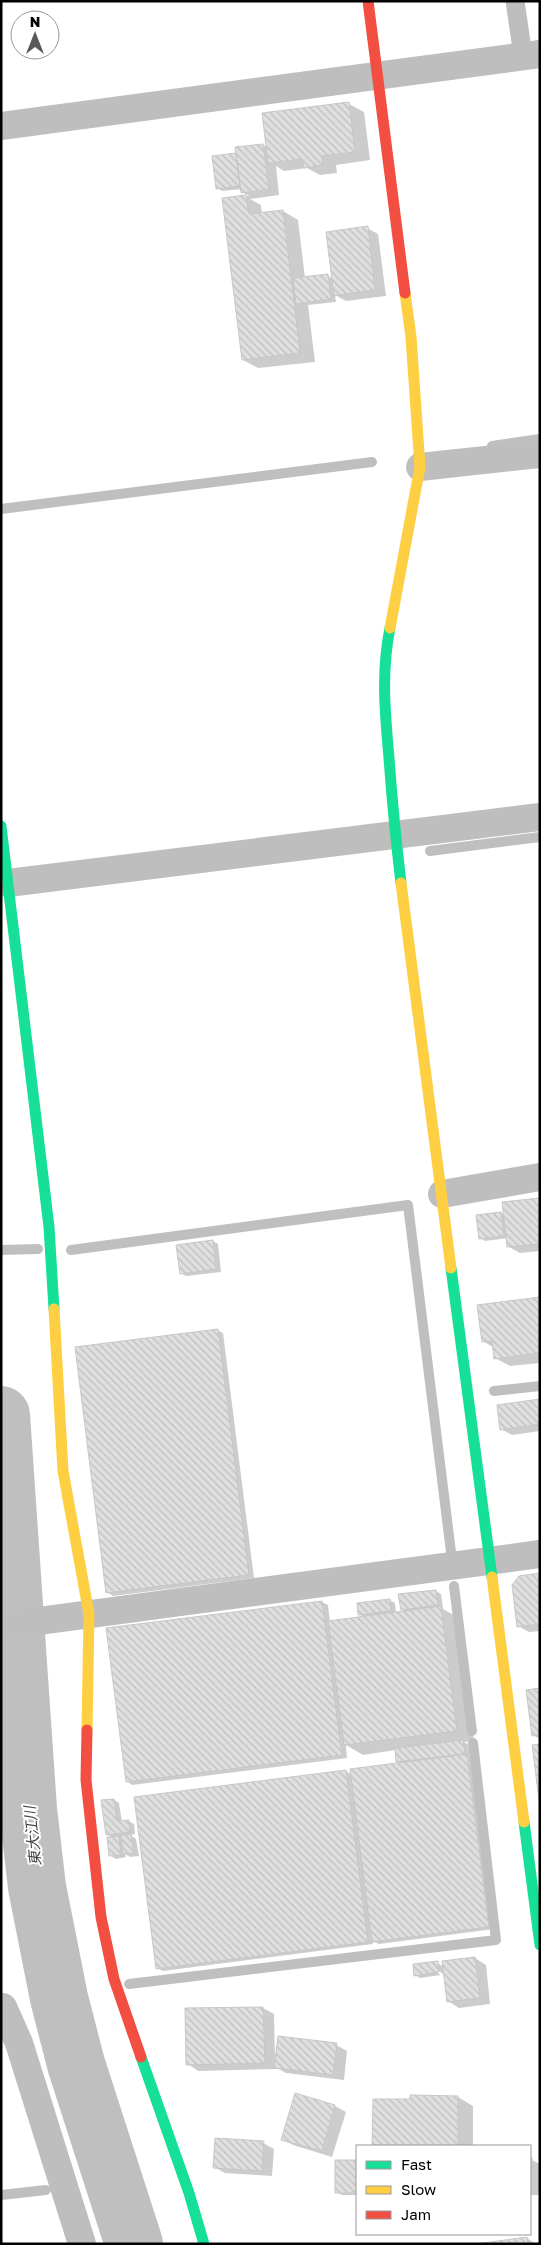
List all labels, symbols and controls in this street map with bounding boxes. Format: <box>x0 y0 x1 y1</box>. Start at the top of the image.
north arrow <box>10 10 60 60</box>
text: N <box>30 13 40 30</box>
water label: 東大江川 <box>20 1803 44 1867</box>
legend <box>356 2145 531 2235</box>
text: Fast <box>401 2155 432 2173</box>
text: Slow <box>401 2180 436 2198</box>
text: Jam <box>401 2205 431 2223</box>

